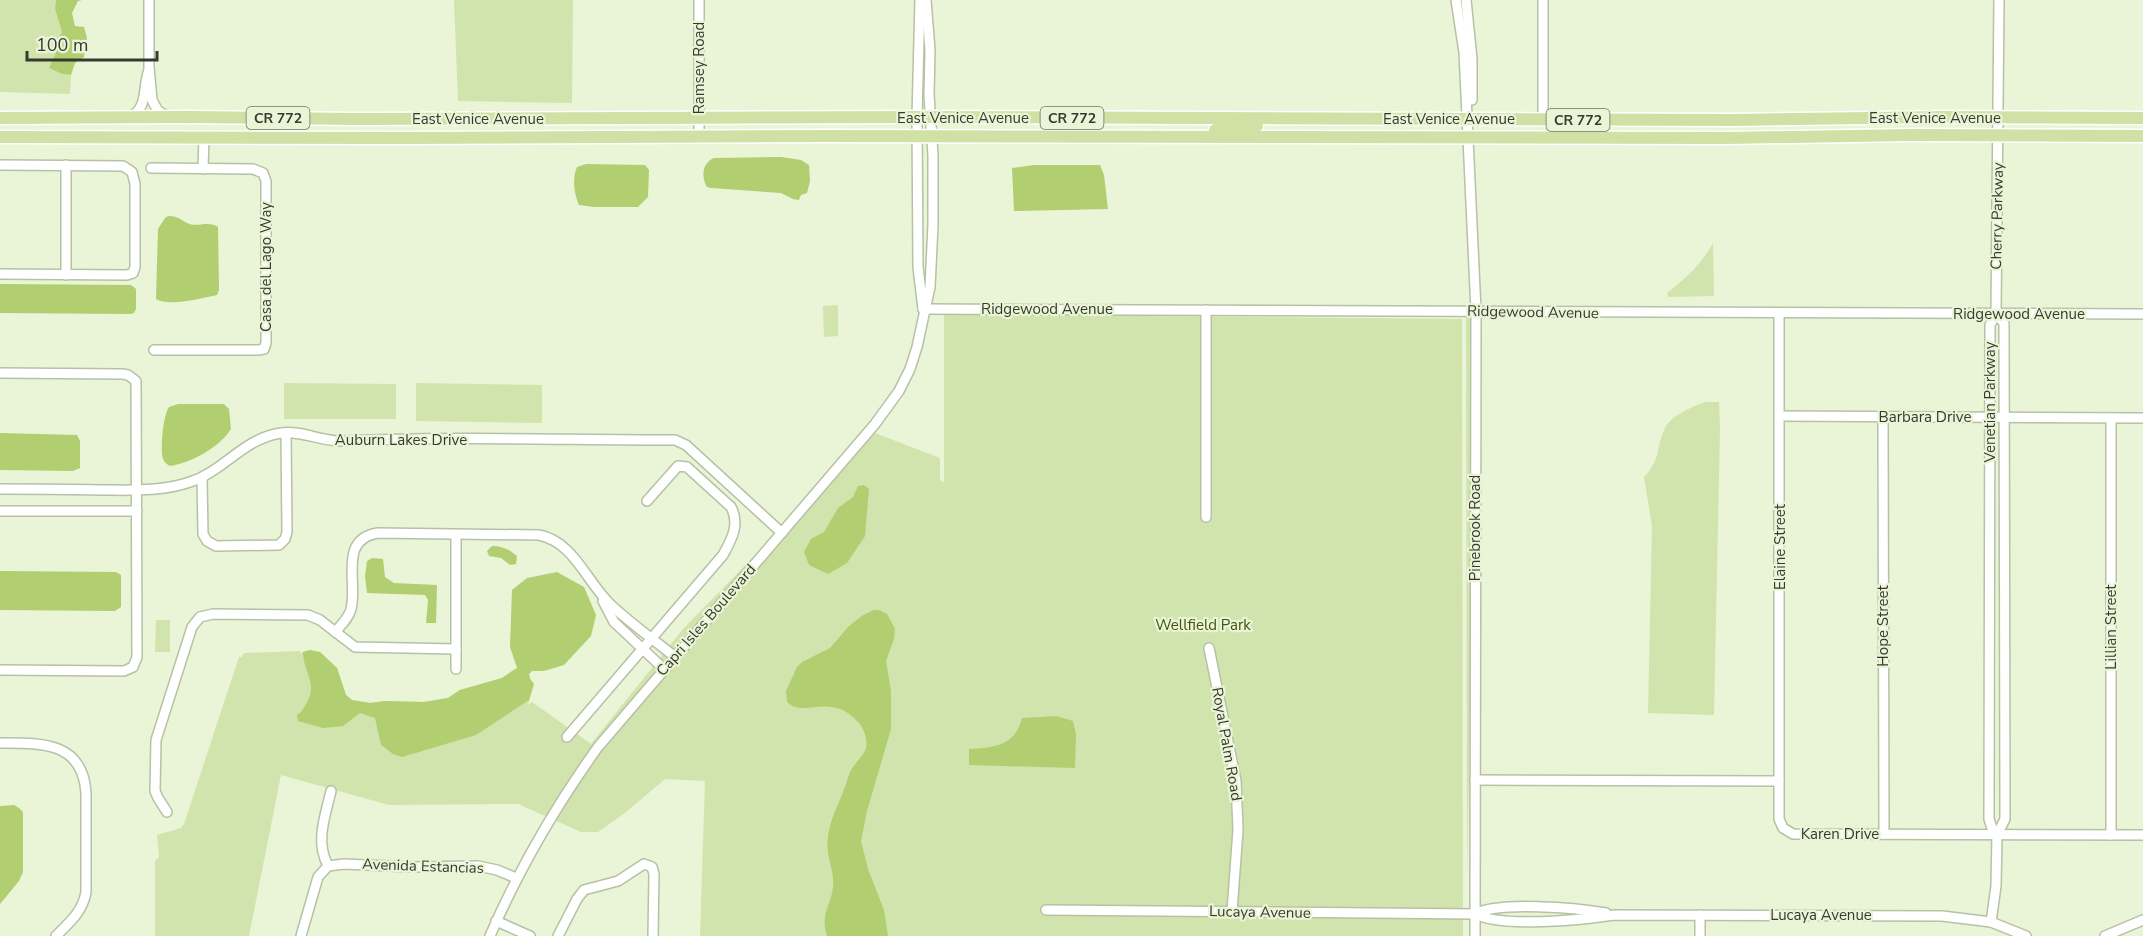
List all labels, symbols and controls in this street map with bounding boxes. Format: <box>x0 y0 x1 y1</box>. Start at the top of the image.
street label: Ramsey Road <box>689 22 709 114</box>
scale bar <box>27 24 158 62</box>
text: 100 m <box>36 33 88 57</box>
road number: CR 772 <box>246 107 310 129</box>
road number: CR 772 <box>1040 107 1104 129</box>
street label: East Venice Avenue <box>897 108 1029 128</box>
street label: East Venice Avenue <box>1869 108 2001 128</box>
street label: East Venice Avenue <box>412 109 544 129</box>
street label: East Venice Avenue <box>1383 109 1515 129</box>
road number: CR 772 <box>1546 109 1610 131</box>
street label: Cherry Parkway <box>1986 162 2008 270</box>
street label: Casa del Lago Way <box>256 202 276 332</box>
street label: Ridgewood Avenue <box>981 299 1113 319</box>
street label: Ridgewood Avenue <box>1467 301 1599 323</box>
street label: Ridgewood Avenue <box>1953 304 2085 324</box>
street label: Venetian Parkway <box>1980 341 2000 463</box>
street label: Barbara Drive <box>1879 407 1971 427</box>
street label: Auburn Lakes Drive <box>335 430 467 450</box>
street label: Pinebrook Road <box>1465 475 1485 581</box>
street label: Elaine Street <box>1770 503 1790 590</box>
street label: Capri Isles Boulevard <box>652 560 760 680</box>
street label: Lillian Street <box>2101 584 2121 670</box>
street label: Hope Street <box>1873 585 1893 667</box>
park label: Wellfield Park <box>1155 615 1251 635</box>
street label: Royal Palm Road <box>1207 686 1247 802</box>
street label: Karen Drive <box>1801 824 1879 844</box>
street label: Avenida Estancias <box>362 854 484 878</box>
street label: Lucaya Avenue <box>1209 901 1311 923</box>
street label: Lucaya Avenue <box>1770 905 1872 925</box>

